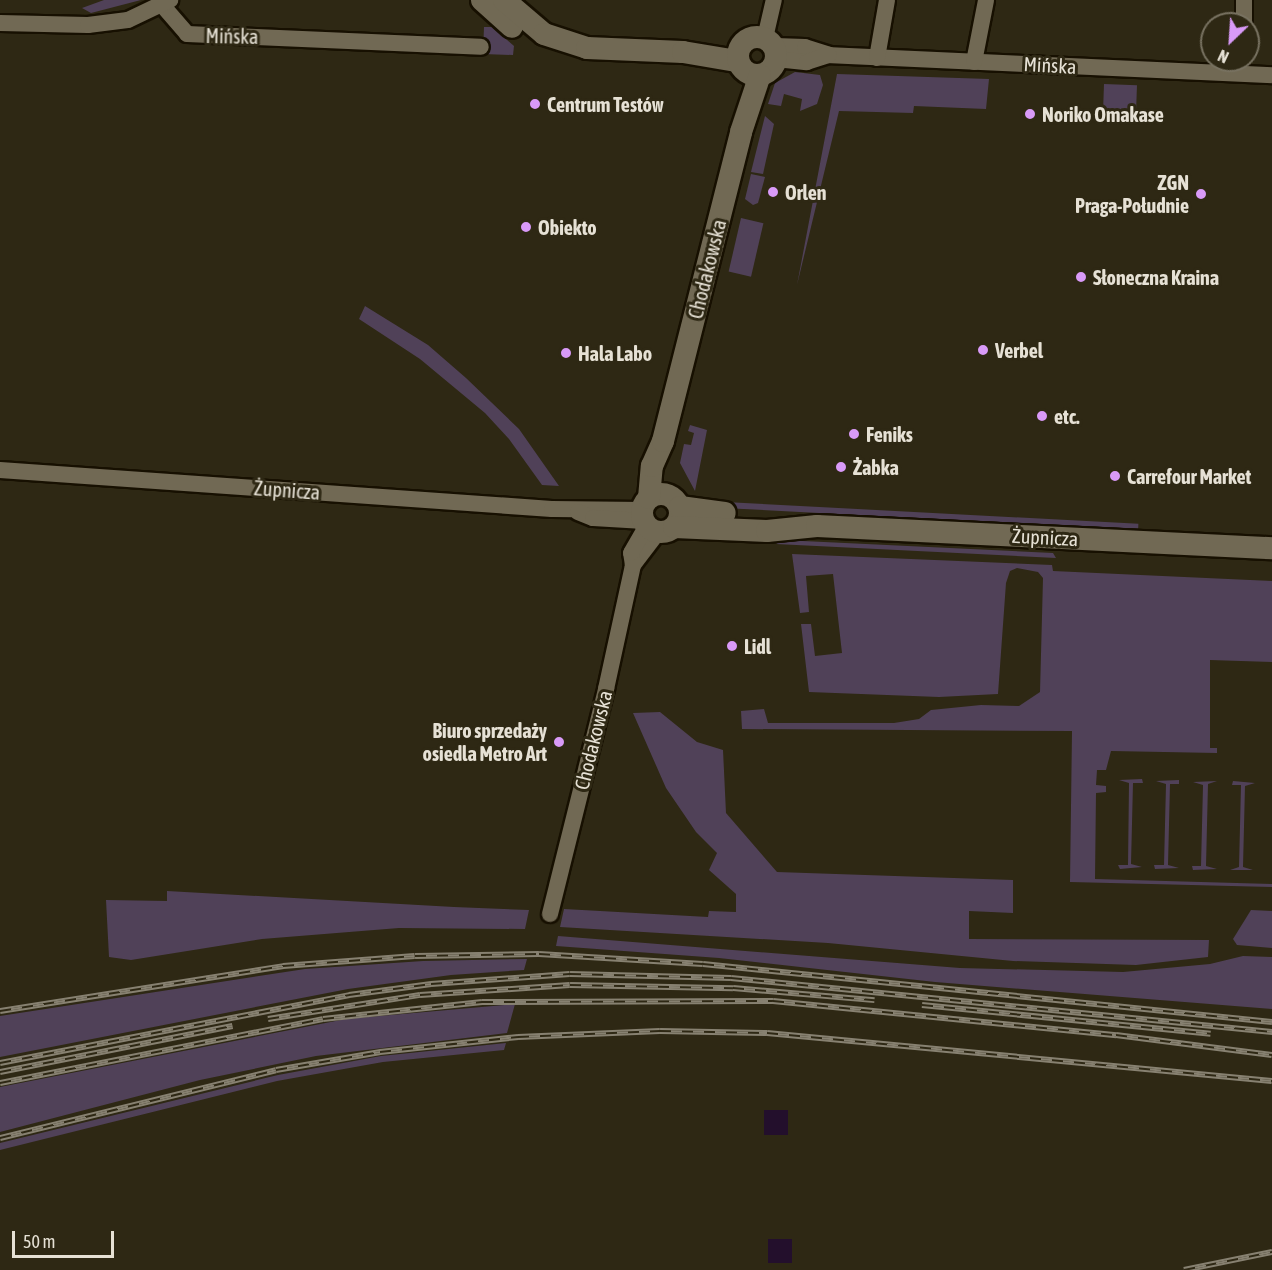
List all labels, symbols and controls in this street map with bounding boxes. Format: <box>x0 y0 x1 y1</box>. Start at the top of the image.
north arrow <box>1200 12 1260 72</box>
street label: Mińska <box>205 24 259 48</box>
text: N <box>1215 46 1231 67</box>
street label: Mińska <box>1023 52 1077 78</box>
place label: Centrum Testów <box>547 92 664 116</box>
marker: Centrum Testów <box>528 97 542 111</box>
place label: Noriko Omakase <box>1042 102 1164 126</box>
marker: Noriko Omakase <box>1023 107 1037 121</box>
place label: ZGN Praga-Południe <box>1075 170 1189 217</box>
place label: Orlen <box>785 180 826 204</box>
marker: Orlen <box>766 185 780 199</box>
marker: ZGN Praga-Południe <box>1194 187 1208 201</box>
place label: Obiekto <box>538 215 597 239</box>
street label: Chodakowska <box>683 217 731 321</box>
marker: Obiekto <box>519 220 533 234</box>
place label: Słoneczna Kraina <box>1093 265 1219 289</box>
marker: Słoneczna Kraina <box>1074 270 1088 284</box>
place label: Verbel <box>995 338 1043 362</box>
place label: Hala Labo <box>578 341 652 365</box>
marker: Verbel <box>976 343 990 357</box>
marker: Hala Labo <box>559 346 573 360</box>
place label: etc. <box>1054 404 1080 428</box>
marker: etc. <box>1035 409 1049 423</box>
place label: Feniks <box>866 422 913 446</box>
marker: Feniks <box>847 427 861 441</box>
place label: Żabka <box>853 455 899 479</box>
marker: Żabka <box>834 460 848 474</box>
place label: Carrefour Market <box>1127 464 1251 488</box>
marker: Carrefour Market <box>1108 469 1122 483</box>
street label: Żupnicza <box>253 476 321 504</box>
street label: Żupnicza <box>1011 523 1079 551</box>
place label: Lidl <box>744 634 771 658</box>
marker: Lidl <box>725 639 739 653</box>
street label: Chodakowska <box>569 688 617 792</box>
place label: Biuro sprzedaży osiedla Metro Art <box>423 718 547 765</box>
marker: Biuro sprzedaży osiedla Metro Art <box>552 735 566 749</box>
scale bar <box>15 1219 117 1257</box>
text: 50 m <box>23 1231 55 1252</box>

